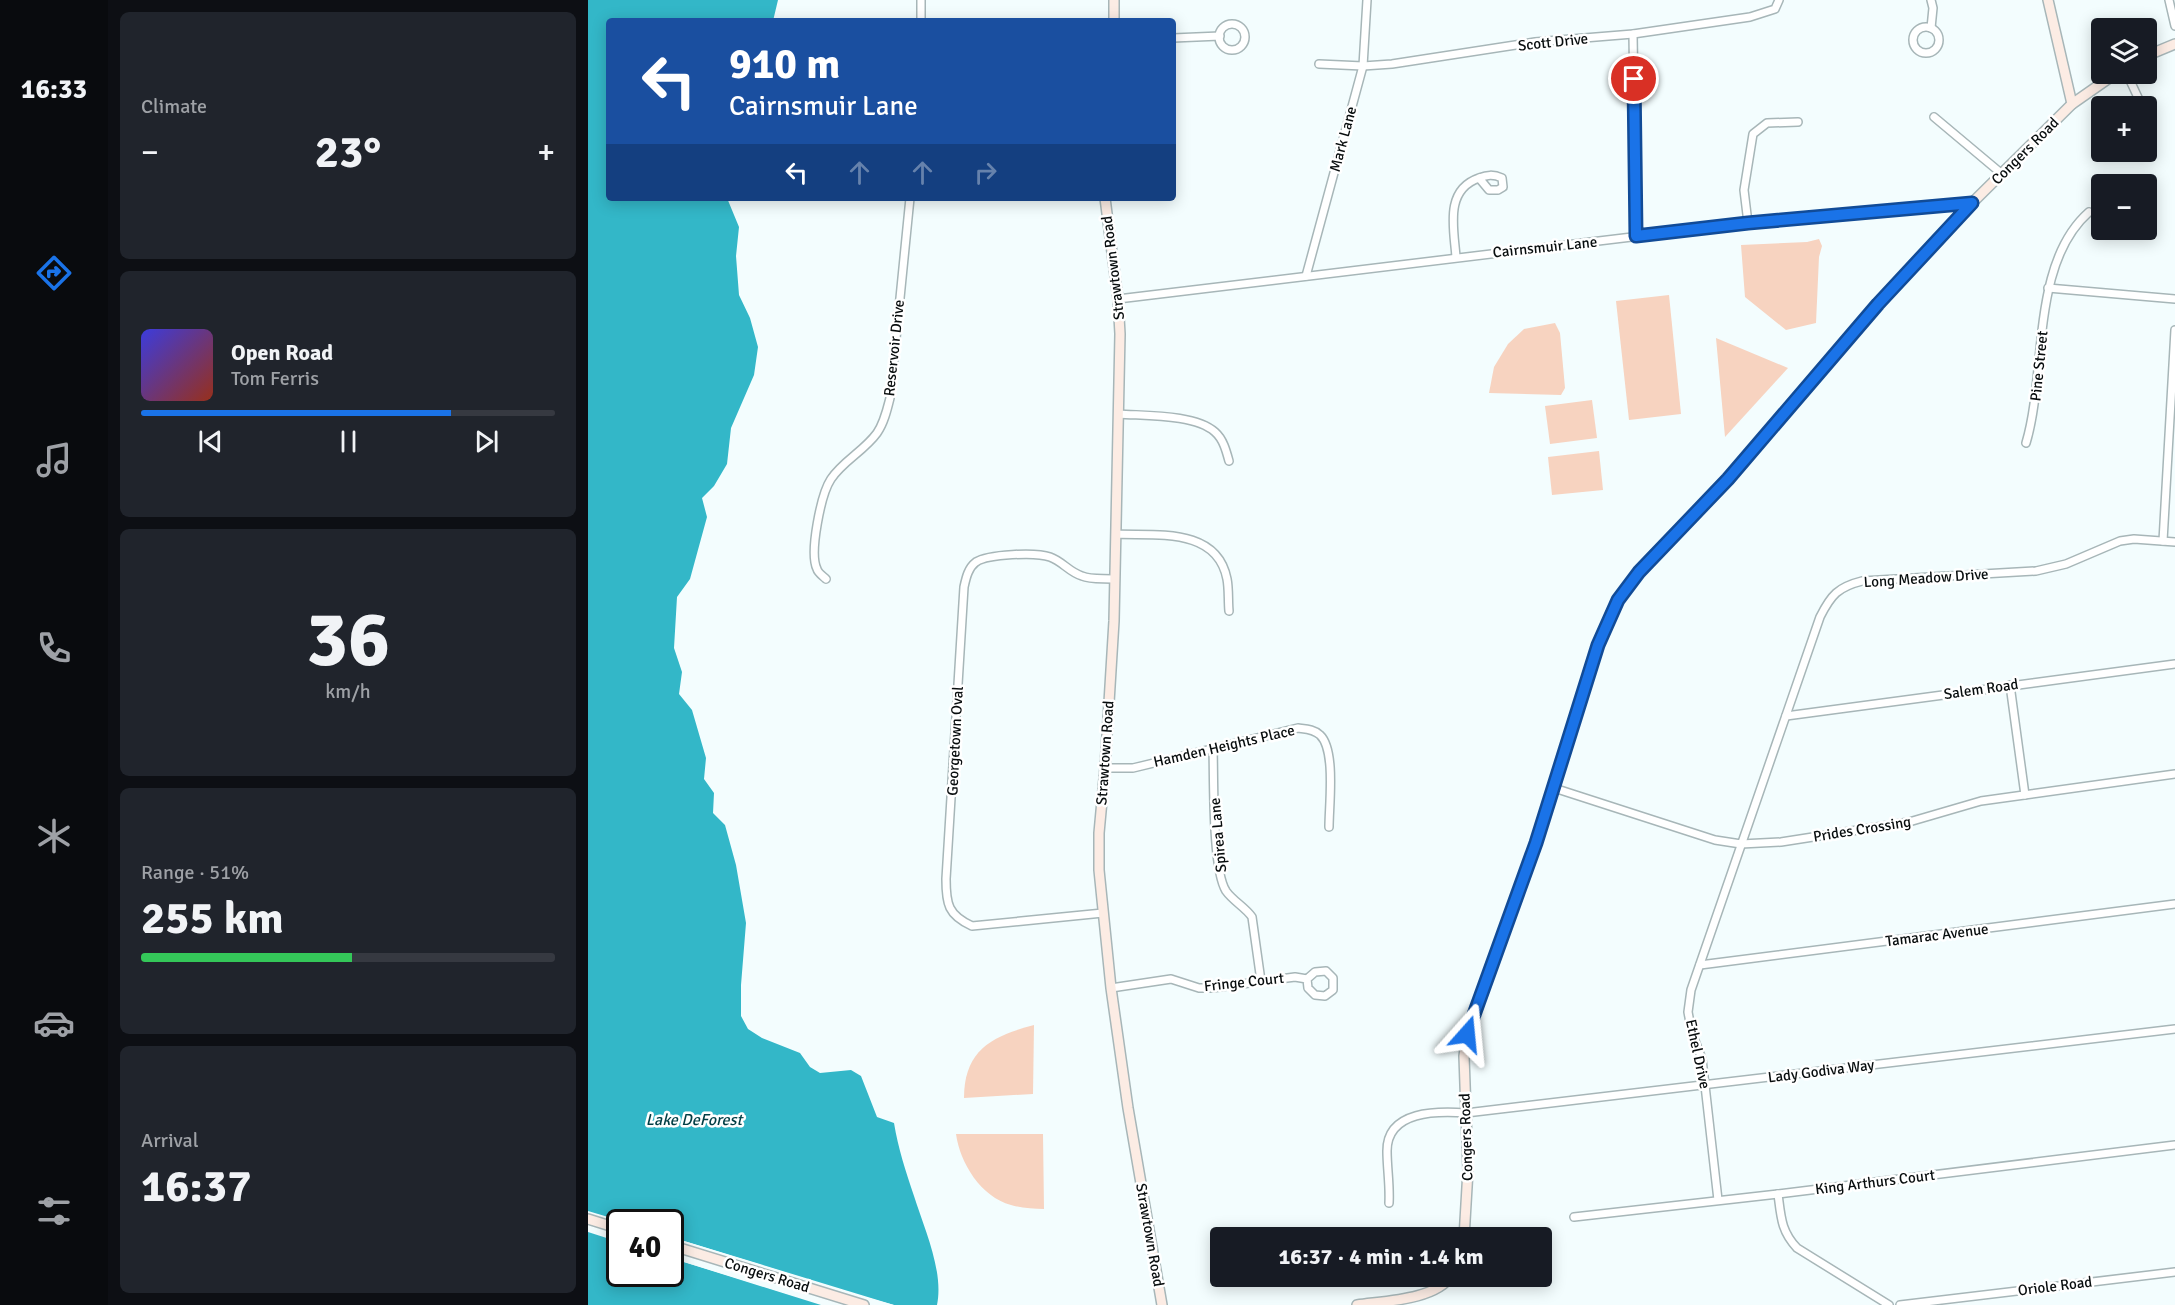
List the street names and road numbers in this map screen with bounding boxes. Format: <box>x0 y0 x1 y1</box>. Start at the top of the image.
street label: Scott Drive <box>1517 29 1589 55</box>
street label: Mark Lane <box>1326 104 1360 174</box>
street label: Congers Road <box>1988 114 2062 188</box>
street label: Strawtown Road <box>1098 215 1128 321</box>
street label: Cairnsmuir Lane <box>1492 233 1598 261</box>
street label: Reservoir Drive <box>880 299 908 397</box>
street label: Pine Street <box>2026 330 2052 402</box>
street label: Long Meadow Drive <box>1863 565 1989 591</box>
street label: Salem Road <box>1943 675 2019 703</box>
street label: Georgetown Oval <box>943 686 967 796</box>
street label: Strawtown Road <box>1092 700 1118 806</box>
street label: Hamden Heights Place <box>1152 721 1296 771</box>
street label: Spirea Lane <box>1206 797 1230 873</box>
street label: Prides Crossing <box>1812 812 1912 846</box>
street label: Tamarac Avenue <box>1884 920 1990 950</box>
street label: Fringe Court <box>1203 969 1285 995</box>
street label: Ethel Drive <box>1682 1018 1714 1090</box>
street label: Lady Godiva Way <box>1767 1056 1875 1086</box>
street label: Congers Road <box>1455 1093 1477 1181</box>
street label: King Arthurs Court <box>1814 1166 1936 1198</box>
street label: Strawtown Road <box>1132 1182 1168 1288</box>
street label: Congers Road <box>722 1254 812 1296</box>
street label: Oriole Road <box>2017 1273 2093 1299</box>

